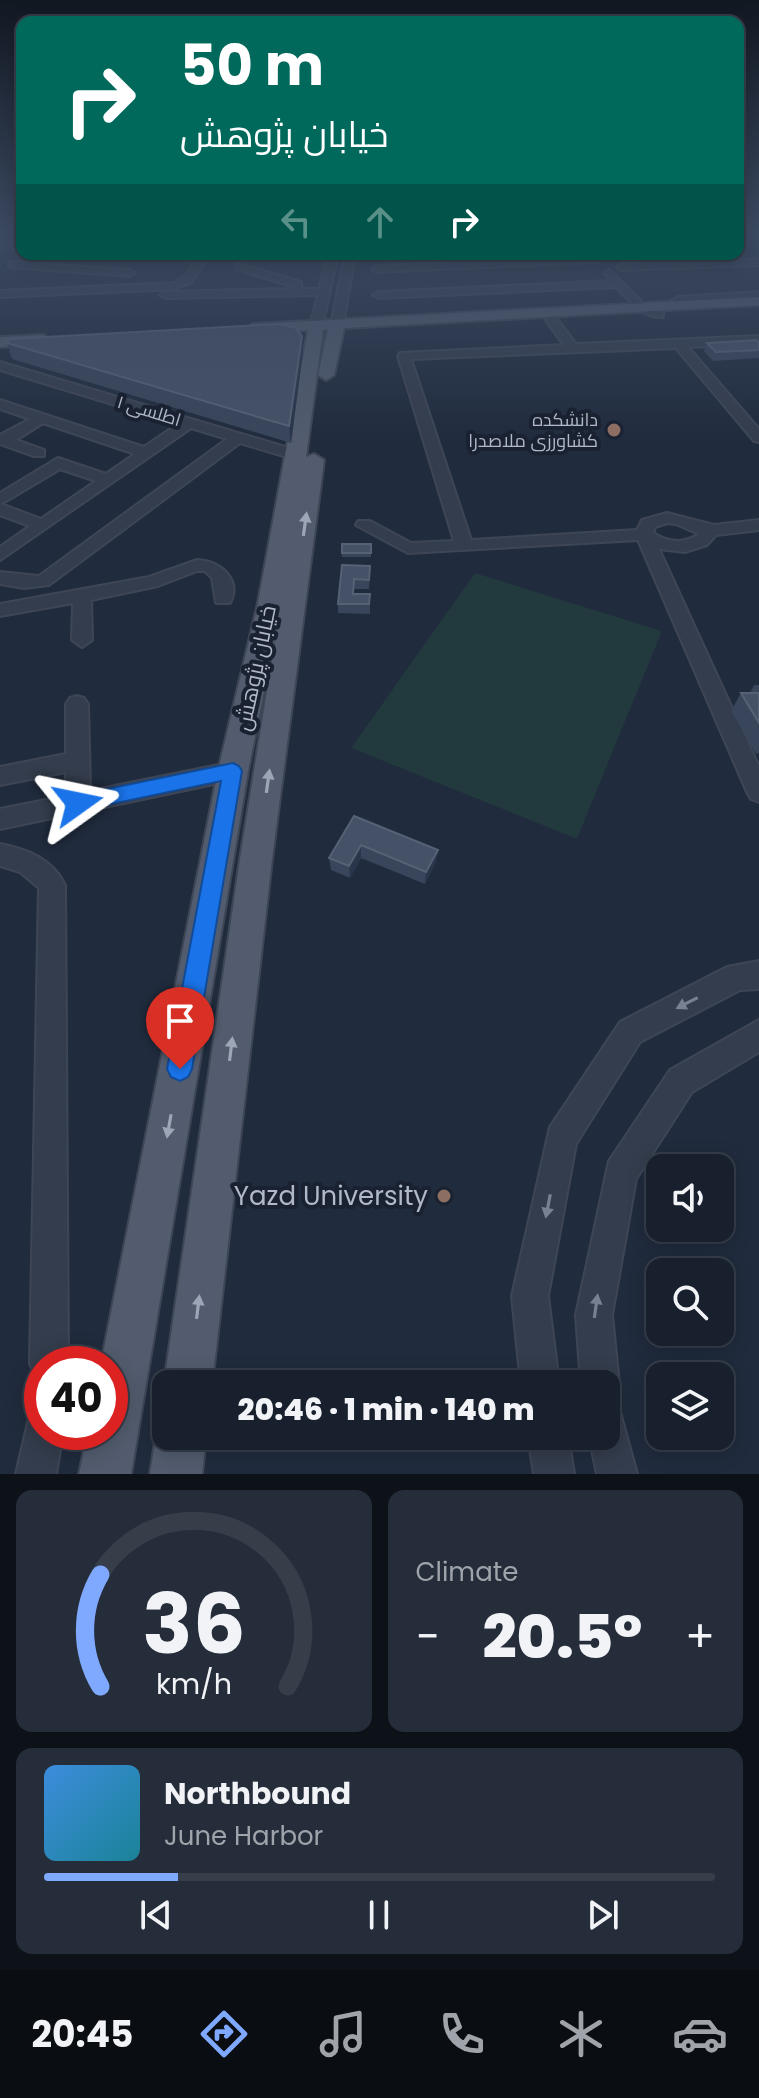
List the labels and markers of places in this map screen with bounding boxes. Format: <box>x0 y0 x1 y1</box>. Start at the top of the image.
place label: دانشکده کشاورزی ملاصدرا <box>468 407 598 453</box>
marker: دانشکده کشاورزی ملاصدرا <box>605 421 623 439</box>
pin <box>146 987 214 1069</box>
place label: Yazd University <box>234 1178 428 1214</box>
marker: Yazd University <box>435 1187 453 1205</box>

